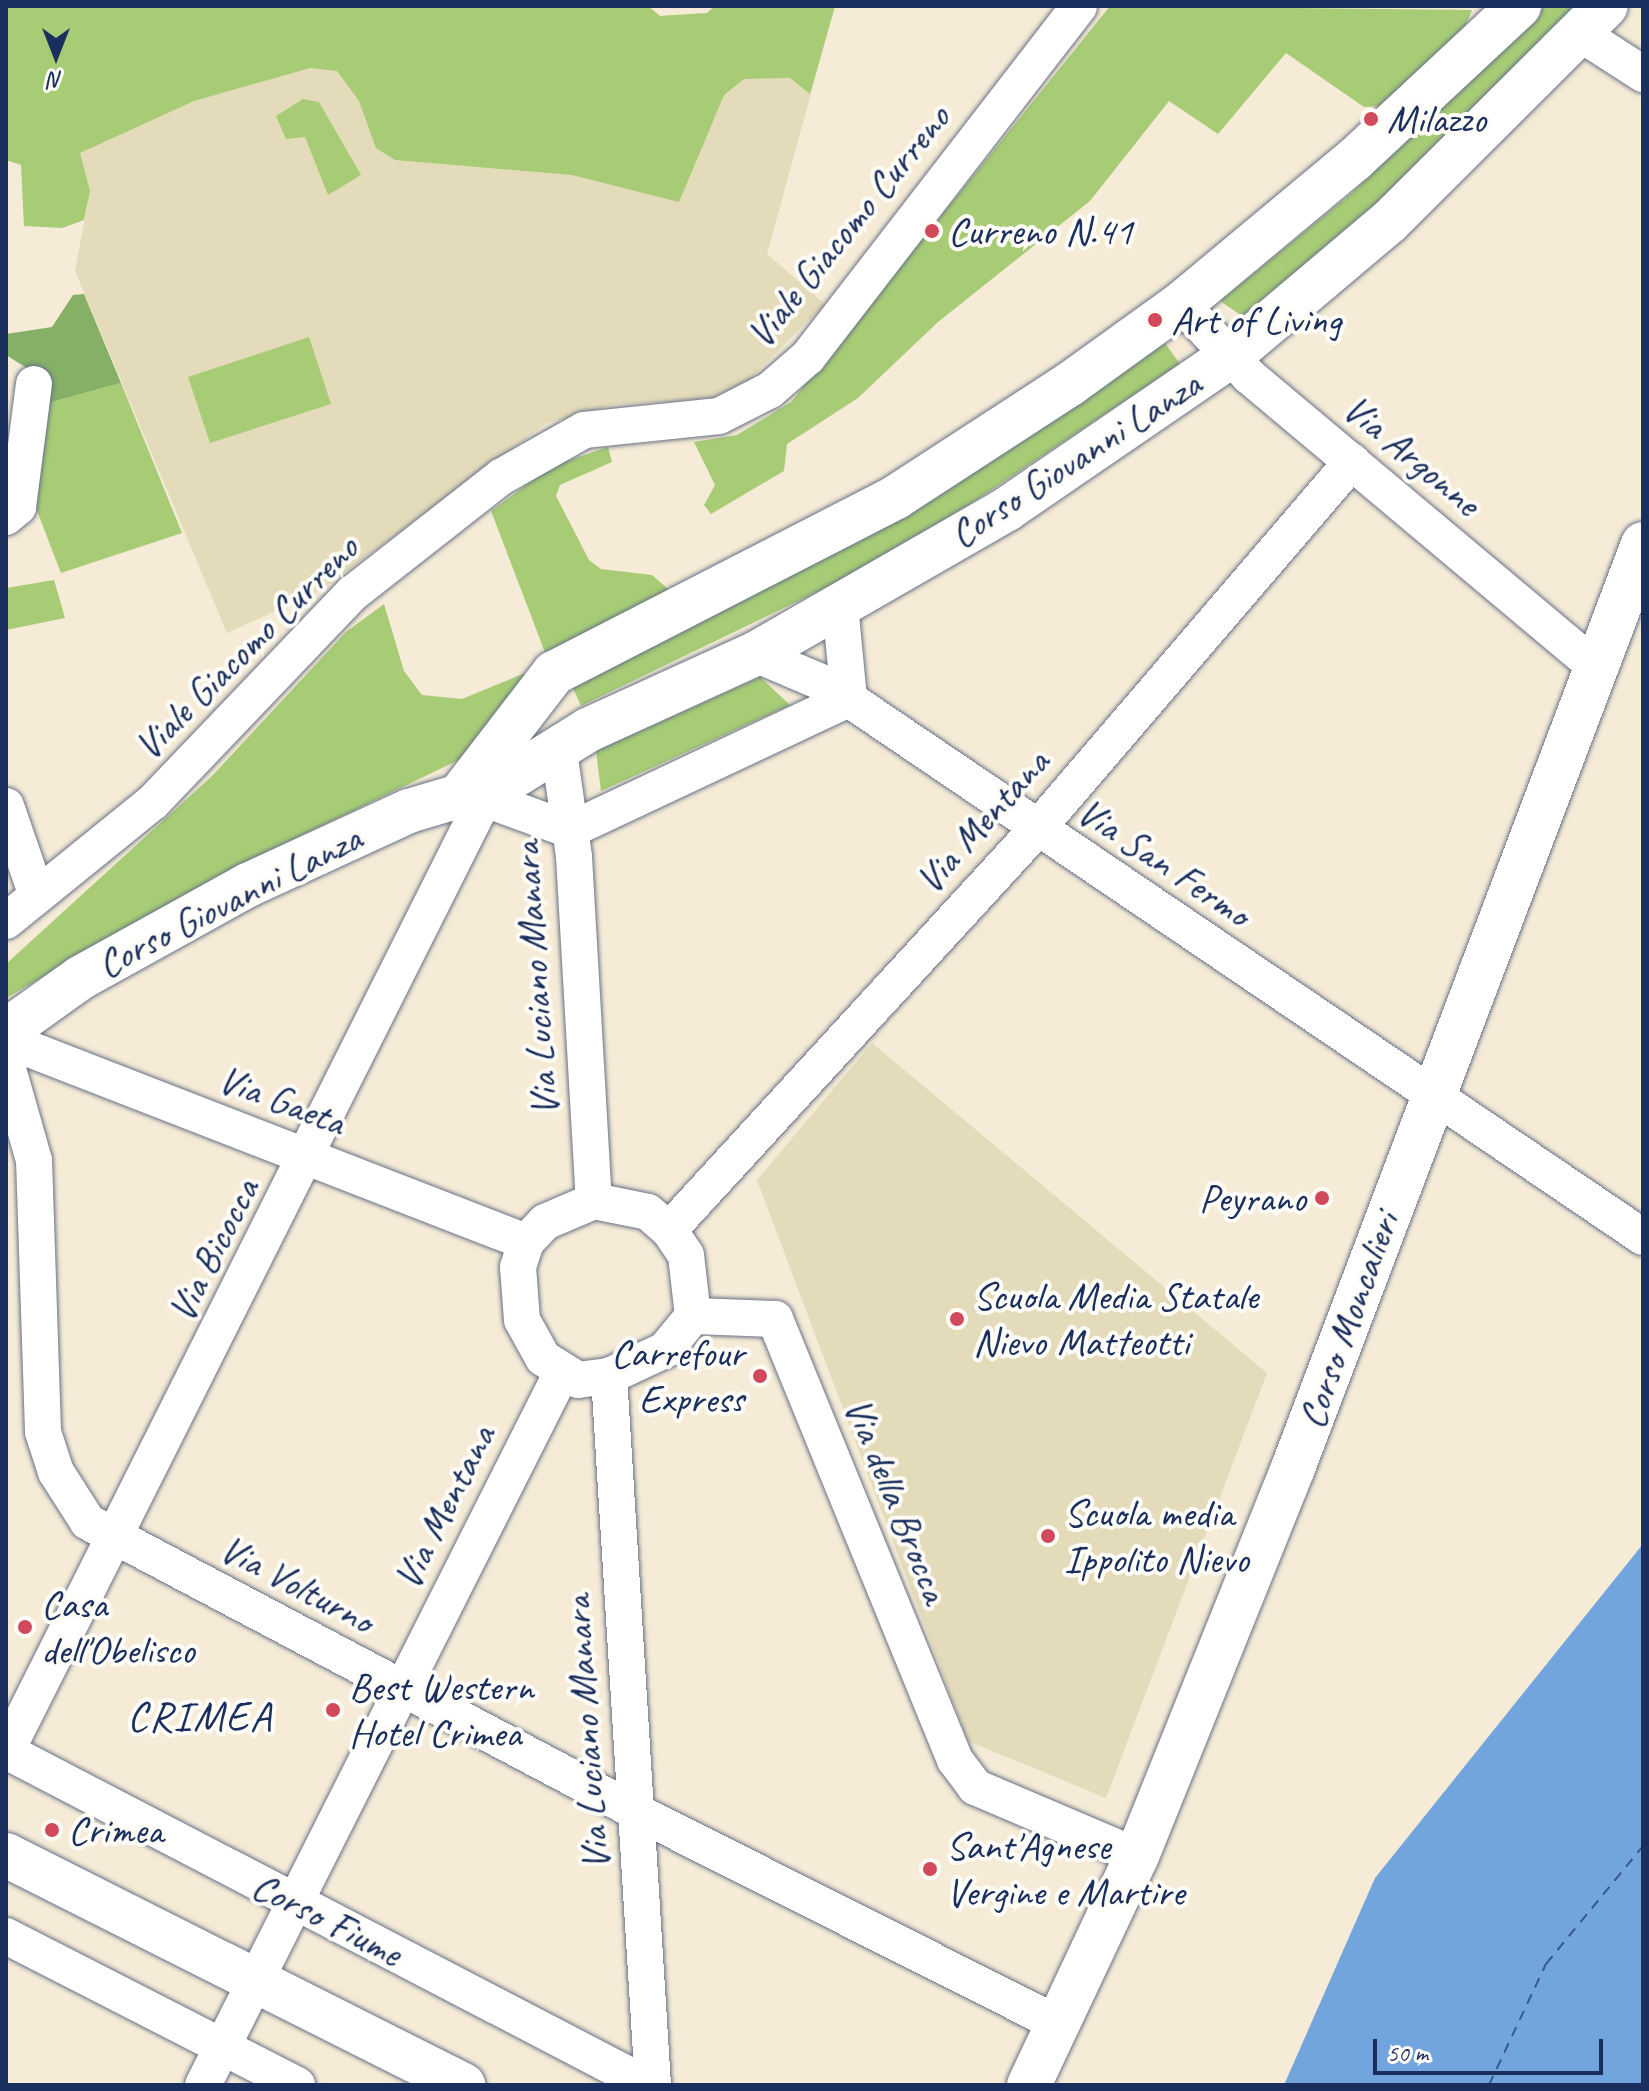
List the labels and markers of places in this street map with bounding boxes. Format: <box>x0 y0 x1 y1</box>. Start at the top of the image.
place label: Milazzo <box>1387 95 1486 143</box>
marker: Milazzo <box>1362 110 1380 128</box>
place label: Curreno N.41 <box>948 207 1133 255</box>
marker: Curreno N.41 <box>923 222 941 240</box>
place label: Art of Living <box>1171 296 1342 344</box>
marker: Art of Living <box>1146 311 1164 329</box>
place label: Peyrano <box>1199 1174 1306 1222</box>
marker: Peyrano <box>1313 1189 1331 1207</box>
place label: Scuola Media Statale Nievo Matteotti <box>973 1272 1259 1366</box>
marker: Scuola Media Statale Nievo Matteotti <box>948 1310 966 1328</box>
place label: Carrefour Express <box>611 1329 744 1423</box>
marker: Carrefour Express <box>751 1367 769 1385</box>
place label: Scuola media Ippolito Nievo <box>1064 1489 1249 1583</box>
marker: Scuola media Ippolito Nievo <box>1039 1527 1057 1545</box>
place label: Casa dell'Obelisco <box>41 1580 194 1674</box>
marker: Casa dell'Obelisco <box>16 1618 34 1636</box>
place label: Best Western Hotel Crimea <box>349 1663 534 1757</box>
marker: Best Western Hotel Crimea <box>324 1701 342 1719</box>
place label: Crimea <box>68 1806 163 1854</box>
marker: Crimea <box>43 1821 61 1839</box>
place label: Sant'Agnese Vergine e Martire <box>946 1822 1186 1916</box>
marker: Sant'Agnese Vergine e Martire <box>921 1860 939 1878</box>

